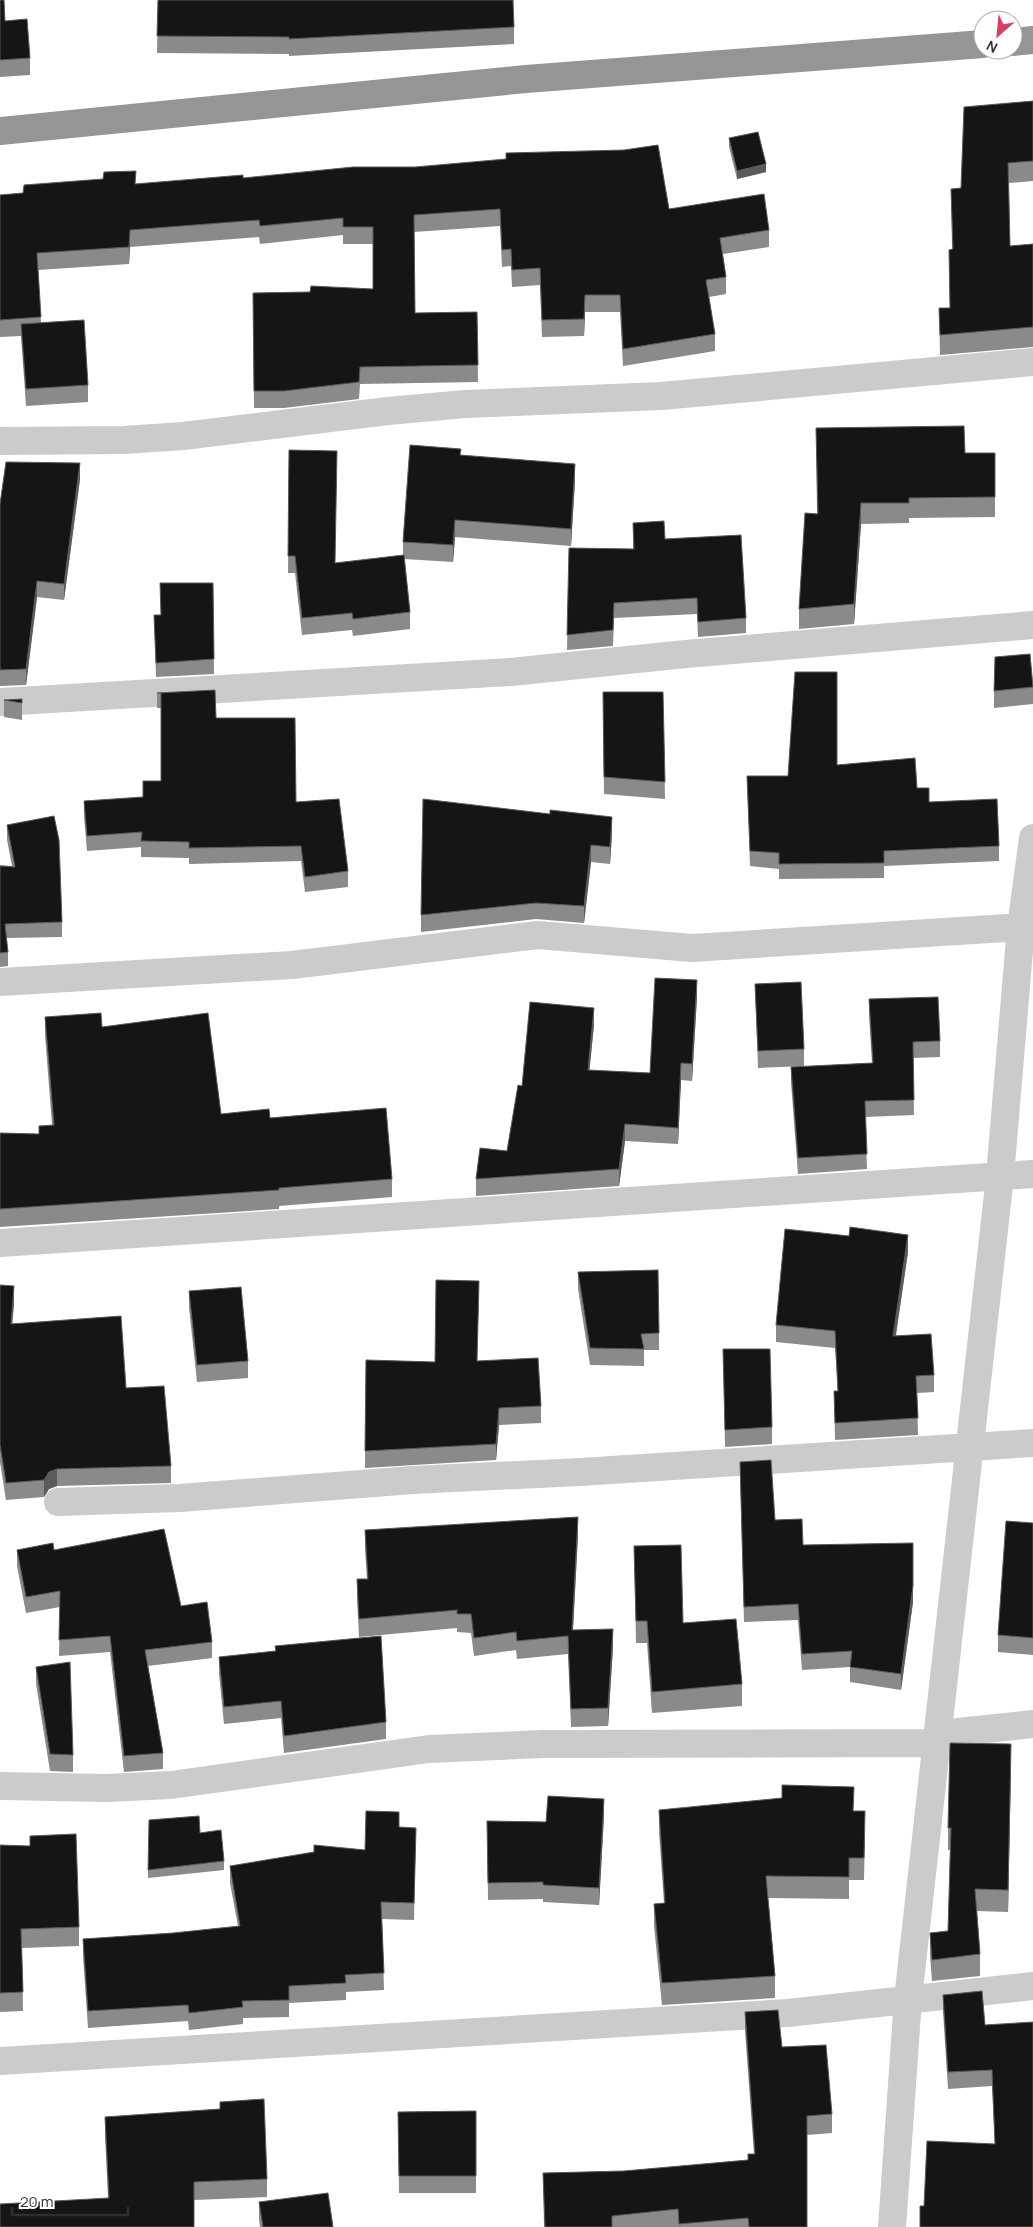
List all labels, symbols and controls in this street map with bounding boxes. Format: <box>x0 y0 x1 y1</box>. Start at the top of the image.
north arrow <box>973 10 1023 60</box>
text: N <box>983 36 1001 58</box>
scale bar <box>12 2184 129 2216</box>
text: 20 m <box>20 2191 53 2212</box>

